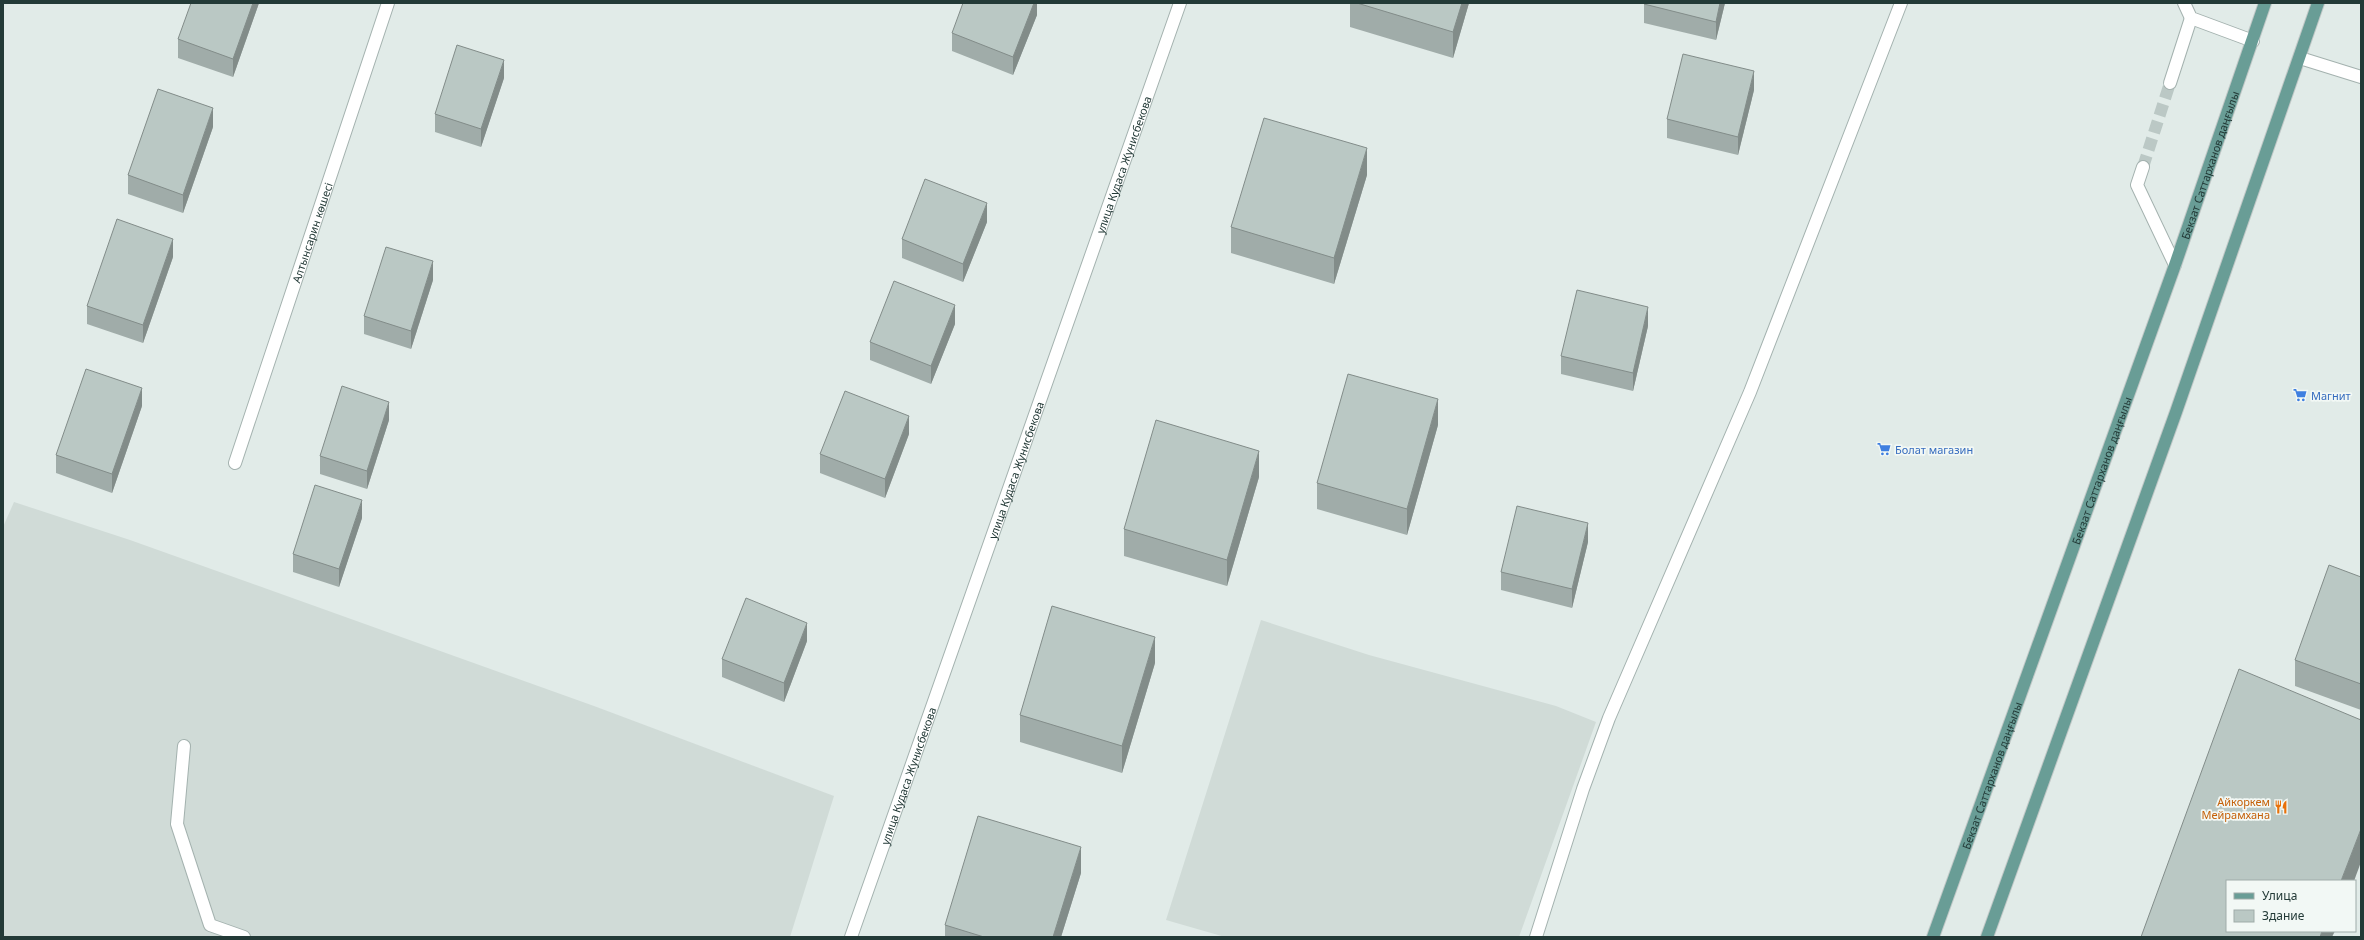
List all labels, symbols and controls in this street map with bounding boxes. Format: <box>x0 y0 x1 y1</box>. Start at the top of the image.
street label: Бекзат Саттарханов даңғылы <box>2177 89 2242 241</box>
street label: улица Кудаса Жунисбекова <box>1092 94 1154 235</box>
street label: Алтынсарин көшесі <box>288 180 335 285</box>
supermarket icon: Магнит <box>2292 387 2308 403</box>
place label: Магнит <box>2311 388 2351 403</box>
street label: Бекзат Саттарханов даңғылы <box>2068 394 2135 546</box>
street label: улица Кудаса Жунисбекова <box>984 399 1047 541</box>
supermarket icon: Болат магазин <box>1876 441 1892 457</box>
place label: Болат магазин <box>1895 442 1973 457</box>
street label: Бекзат Саттарханов даңғылы <box>1958 699 2025 851</box>
street label: улица Кудаса Жунисбекова <box>877 705 939 847</box>
place label: Айкоркем Мейрамхана <box>2201 794 2270 822</box>
restaurant icon: Айкоркем Мейрамхана <box>2273 799 2289 815</box>
legend <box>2226 880 2356 932</box>
text: Улица <box>2262 887 2297 904</box>
text: Здание <box>2262 907 2305 924</box>

